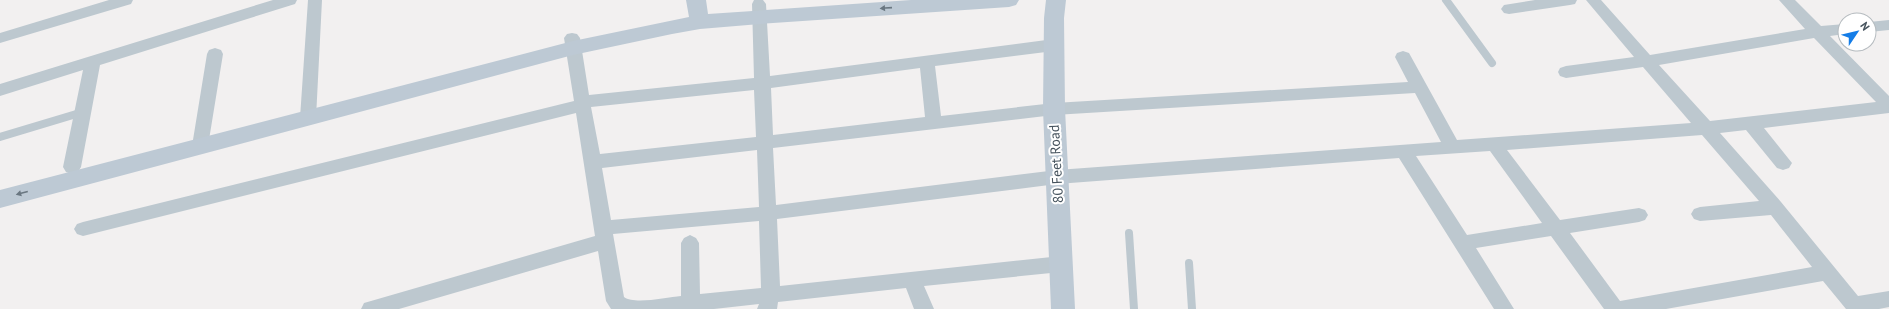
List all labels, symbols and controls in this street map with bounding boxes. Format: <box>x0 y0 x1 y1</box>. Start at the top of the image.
one-way arrow <box>880 5 892 12</box>
north arrow <box>1837 12 1877 52</box>
text: N <box>1857 19 1873 33</box>
street label: 80 Feet Road <box>1045 124 1067 204</box>
one-way arrow <box>16 191 28 197</box>

